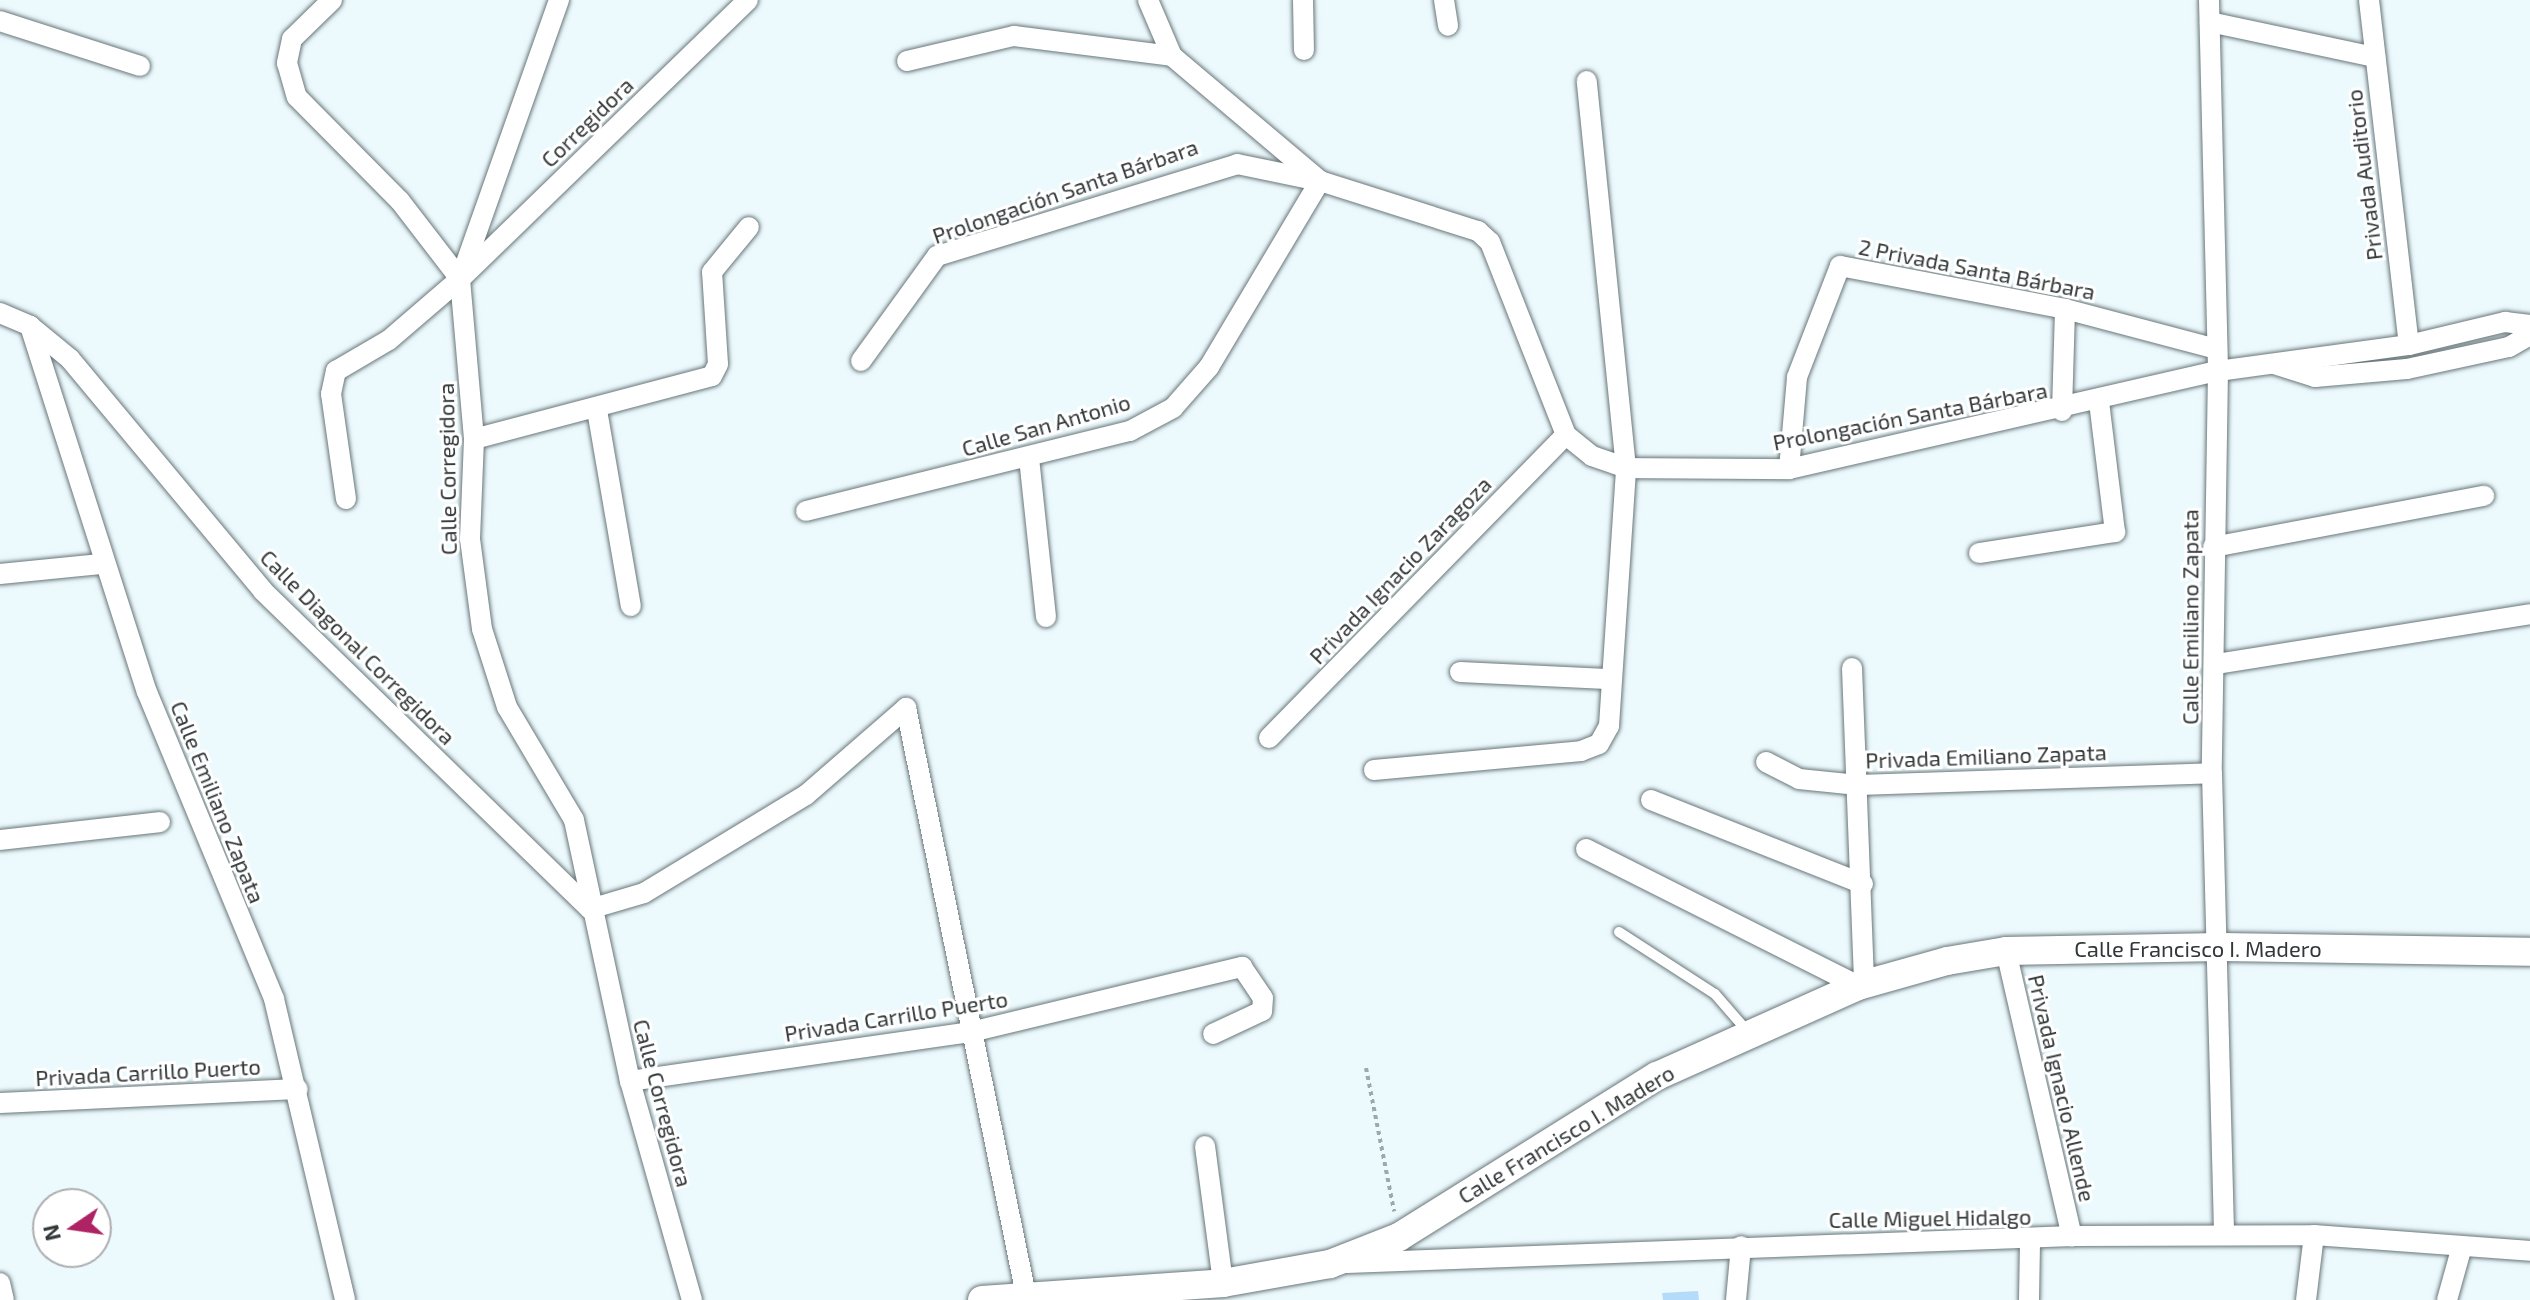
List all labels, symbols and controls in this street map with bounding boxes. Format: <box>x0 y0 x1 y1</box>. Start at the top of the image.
street label: Corregidora <box>535 72 639 172</box>
street label: Privada Auditorio <box>2340 88 2388 262</box>
street label: Prolongación Santa Bárbara <box>929 133 1201 249</box>
street label: 2 Privada Santa Bárbara <box>1857 233 2097 305</box>
street label: Prolongación Santa Bárbara <box>1770 376 2050 456</box>
street label: Calle Corregidora <box>432 383 462 555</box>
street label: Calle San Antonio <box>958 388 1134 462</box>
street label: Privada Ignacio Zaragoza <box>1304 471 1496 669</box>
street label: Calle Emiliano Zapata <box>2177 509 2203 725</box>
street label: Calle Diagonal Corregidora <box>255 544 461 750</box>
street label: Calle Emiliano Zapata <box>165 697 271 907</box>
street label: Privada Emiliano Zapata <box>1865 739 2107 773</box>
street label: Calle Francisco I. Madero <box>2074 936 2322 962</box>
street label: Privada Ignacio Allende <box>2023 972 2101 1204</box>
street label: Privada Carrillo Puerto <box>782 985 1010 1047</box>
street label: Calle Corregidora <box>628 1016 698 1190</box>
street label: Privada Carrillo Puerto <box>35 1053 261 1091</box>
street label: Calle Francisco I. Madero <box>1453 1059 1679 1209</box>
north arrow <box>32 1188 112 1268</box>
street label: Calle Miguel Hidalgo <box>1828 1203 2032 1233</box>
text: N <box>36 1222 65 1244</box>

